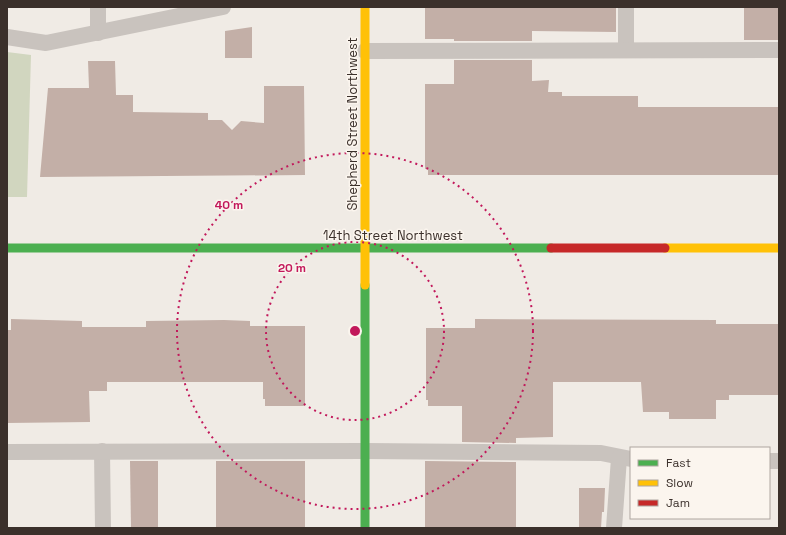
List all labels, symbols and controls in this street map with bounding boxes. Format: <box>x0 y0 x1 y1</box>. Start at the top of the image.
street label: Shepherd Street Northwest <box>344 37 361 211</box>
text: 40 m <box>215 197 243 213</box>
street label: 14th Street Northwest <box>323 227 463 244</box>
text: 20 m <box>278 260 306 276</box>
centre of rings <box>348 324 362 338</box>
legend <box>630 447 770 519</box>
text: Fast <box>666 455 691 471</box>
text: Slow <box>666 475 693 491</box>
text: Jam <box>666 495 690 511</box>

